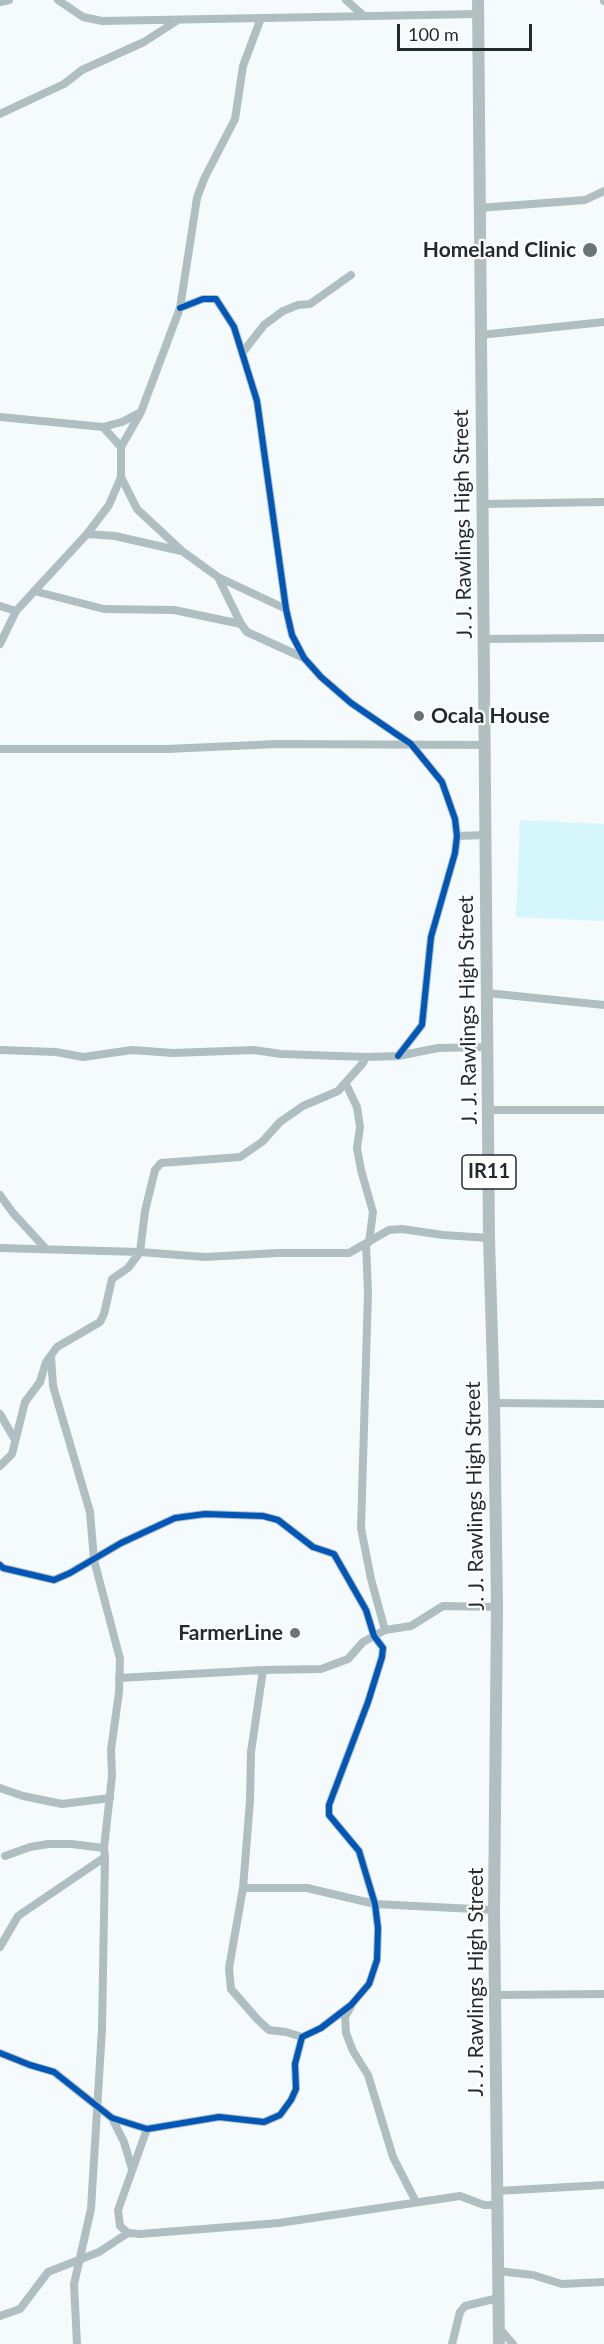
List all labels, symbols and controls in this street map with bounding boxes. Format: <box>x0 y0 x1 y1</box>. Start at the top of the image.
scale bar <box>400 12 535 50</box>
text: 100 m <box>408 23 459 45</box>
place label: Homeland Clinic <box>423 237 576 263</box>
marker: Homeland Clinic <box>581 241 599 259</box>
street label: J. J. Rawlings High Street <box>448 409 478 639</box>
place label: Ocala House <box>431 703 550 729</box>
marker: Ocala House <box>412 709 426 723</box>
street label: J. J. Rawlings High Street <box>453 895 483 1125</box>
road number: IR11 <box>462 1155 516 1189</box>
street label: J. J. Rawlings High Street <box>460 1381 490 1611</box>
place label: FarmerLine <box>178 1620 283 1646</box>
marker: FarmerLine <box>288 1626 302 1640</box>
street label: J. J. Rawlings High Street <box>463 1867 489 2097</box>

